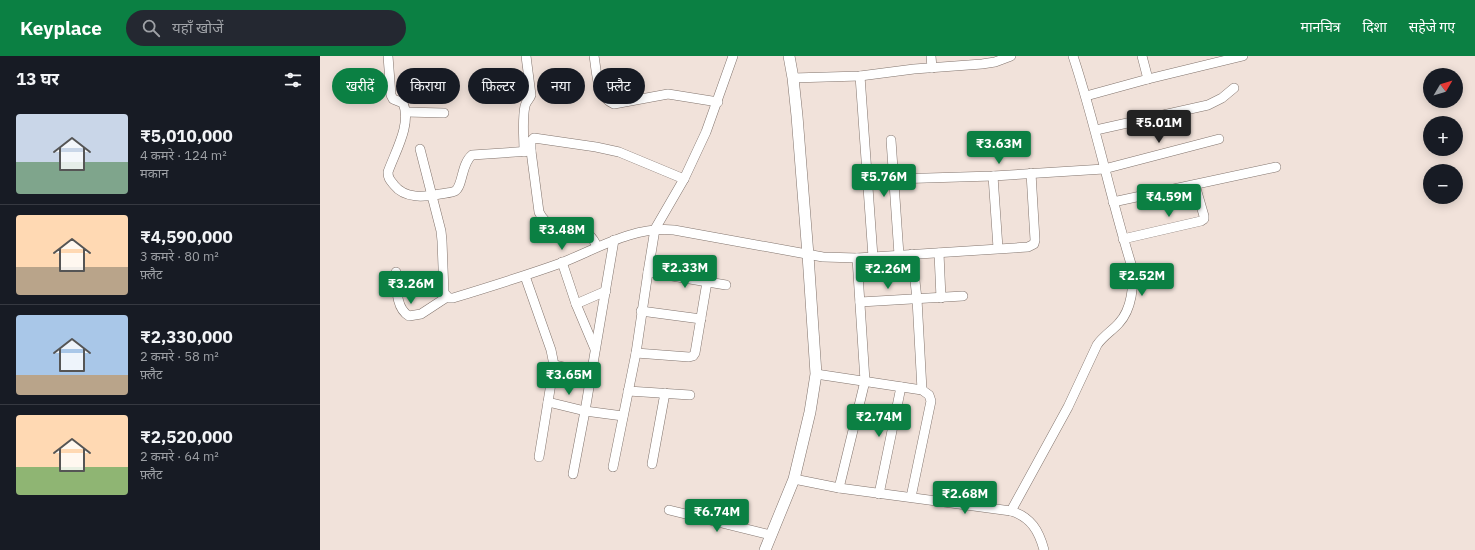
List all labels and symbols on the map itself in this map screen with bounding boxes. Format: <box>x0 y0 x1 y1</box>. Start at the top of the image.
north arrow <box>1423 68 1463 108</box>
pin: ₹5.01M <box>1126 110 1192 144</box>
pin: ₹3.63M <box>966 131 1032 165</box>
pin: ₹5.76M <box>851 164 917 198</box>
pin: ₹4.59M <box>1136 184 1202 218</box>
pin: ₹3.48M <box>529 217 595 251</box>
pin: ₹2.33M <box>652 255 718 289</box>
pin: ₹2.26M <box>855 256 921 290</box>
pin: ₹2.52M <box>1109 263 1175 297</box>
pin: ₹3.26M <box>378 271 444 305</box>
pin: ₹3.65M <box>536 362 602 396</box>
pin: ₹2.74M <box>846 404 912 438</box>
pin: ₹2.68M <box>932 481 998 515</box>
pin: ₹6.74M <box>684 499 750 533</box>

